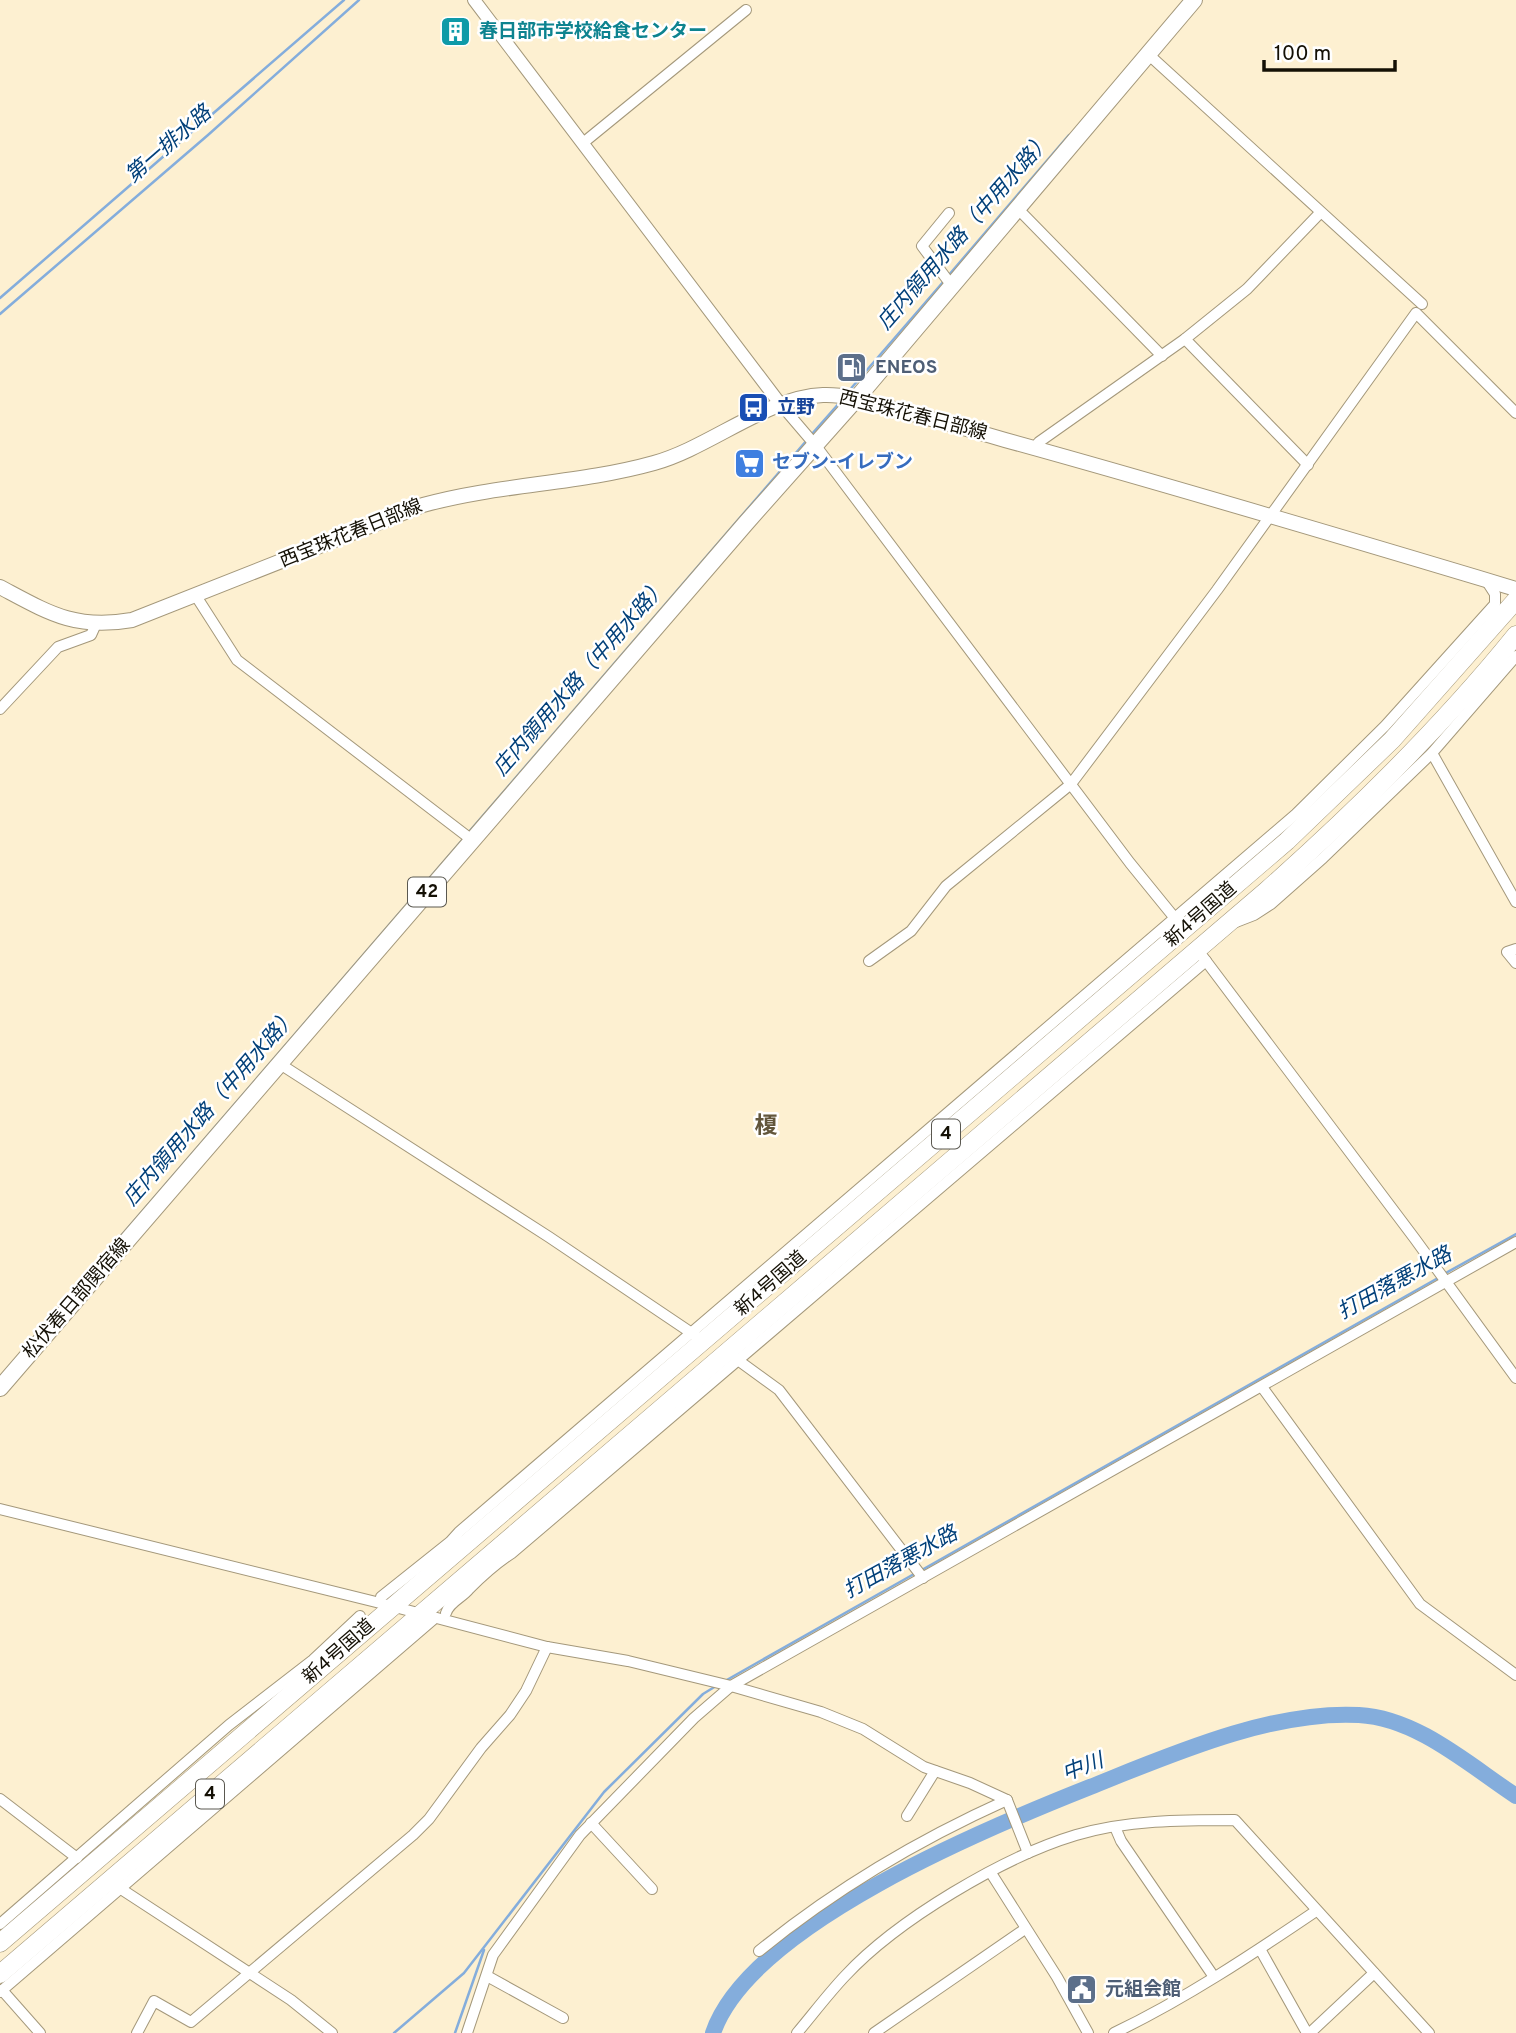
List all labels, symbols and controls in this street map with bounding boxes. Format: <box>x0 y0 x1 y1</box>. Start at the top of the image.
building icon: 春日部市学校給食センター <box>439 15 473 49</box>
place label: 春日部市学校給食センター <box>479 20 707 44</box>
scale bar <box>1264 28 1395 72</box>
text: 100 m <box>1274 41 1331 68</box>
water label: 第一排水路 <box>121 99 219 190</box>
water label: 庄内領用水路（中用水路） <box>872 128 1058 336</box>
fuel station icon: ENEOS <box>835 351 869 385</box>
place label: ENEOS <box>875 356 937 380</box>
street label: 西宝珠花春日部線 <box>836 386 990 446</box>
bus stop icon: 立野 <box>737 391 771 425</box>
place label: 立野 <box>777 396 815 420</box>
supermarket icon: セブン-イレブン <box>732 446 766 480</box>
place label: セブン-イレブン <box>772 451 913 475</box>
street label: 西宝珠花春日部線 <box>276 494 426 574</box>
water label: 庄内領用水路（中用水路） <box>488 574 674 782</box>
street label: 新4号国道 <box>1160 877 1242 953</box>
road number: 42 <box>408 878 446 906</box>
water label: 庄内領用水路（中用水路） <box>118 1004 304 1212</box>
district label: 榎 <box>755 1113 778 1142</box>
road number: 4 <box>932 1120 960 1148</box>
street label: 松伏春日部関宿線 <box>18 1234 136 1364</box>
water label: 打田落悪水路 <box>1333 1241 1458 1326</box>
street label: 新4号国道 <box>730 1246 812 1322</box>
water label: 打田落悪水路 <box>839 1520 964 1605</box>
street label: 新4号国道 <box>298 1614 380 1690</box>
water label: 中川 <box>1059 1747 1109 1788</box>
road number: 4 <box>196 1779 224 1808</box>
public building icon: 元組会館 <box>1065 1973 1099 2007</box>
place label: 元組会館 <box>1105 1978 1181 2002</box>

